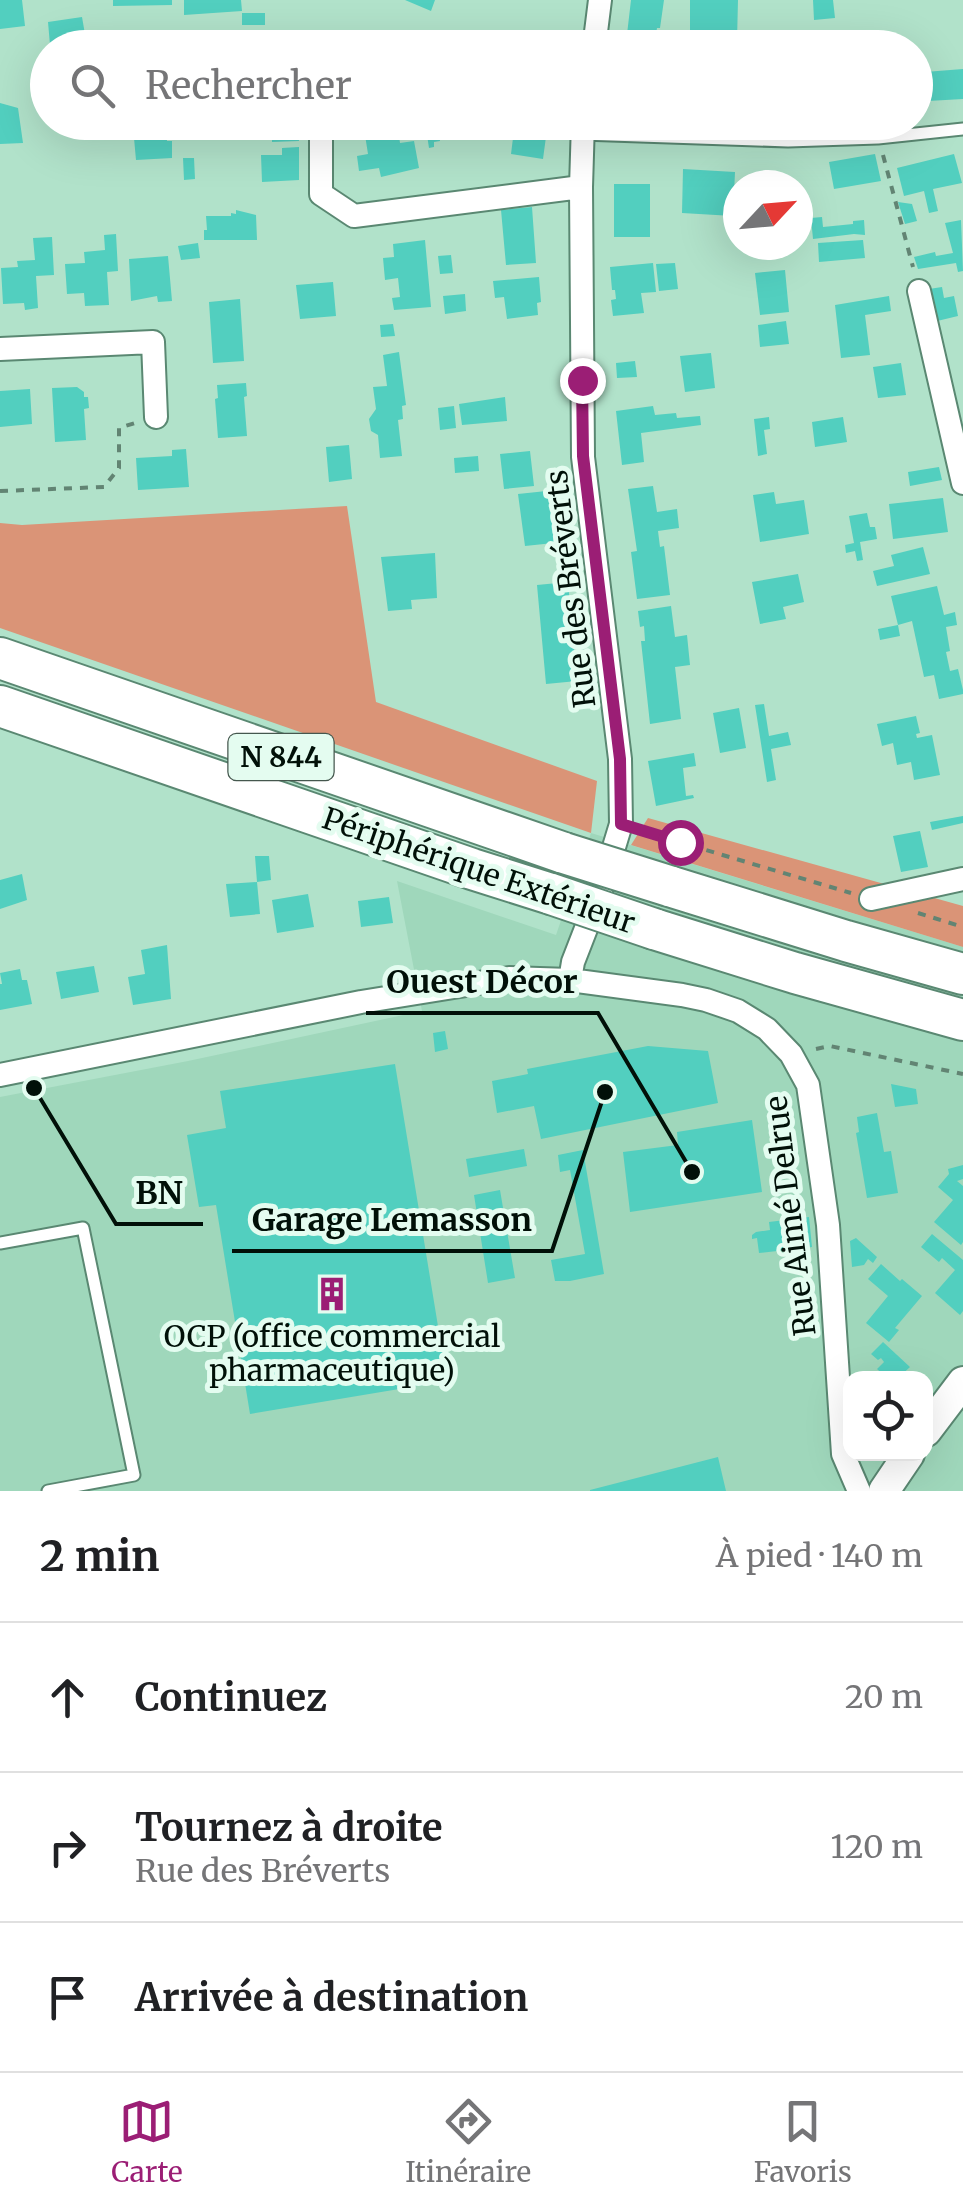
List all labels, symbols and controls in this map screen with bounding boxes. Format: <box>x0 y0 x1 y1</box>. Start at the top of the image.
search box <box>30 30 933 140</box>
icon: search <box>65 58 120 113</box>
text: Rechercher <box>145 62 352 109</box>
north arrow <box>723 170 813 260</box>
route end <box>560 358 606 404</box>
street label: Rue des Bréverts <box>537 468 603 710</box>
road number: N 844 <box>228 734 334 780</box>
street label: Périphérique Extérieur <box>318 799 640 941</box>
route start <box>658 820 704 866</box>
callout: Ouest Décor <box>366 951 598 1013</box>
text: Ouest Décor <box>386 962 578 1002</box>
street label: Rue Aimé Delrue <box>756 1094 824 1338</box>
callout: BN <box>116 1162 203 1224</box>
text: BN <box>135 1173 183 1213</box>
callout: Garage Lemasson <box>232 1189 552 1251</box>
text: Garage Lemasson <box>252 1200 532 1240</box>
building icon: OCP (office commercial pharmaceutique) <box>313 1275 351 1313</box>
place label: OCP (office commercial pharmaceutique) <box>164 1317 500 1389</box>
map controls <box>843 1371 933 1461</box>
button: locate <box>843 1371 933 1461</box>
text: 2 min <box>40 1530 160 1582</box>
text: À pied · 140 m <box>716 1536 923 1576</box>
icon: ahead <box>40 1670 95 1725</box>
text: Continuez <box>135 1674 327 1721</box>
text: 20 m <box>845 1677 923 1717</box>
text: Tournez à droite <box>135 1804 443 1851</box>
icon: right <box>40 1820 95 1875</box>
text: 120 m <box>831 1827 923 1867</box>
text: Rue des Bréverts <box>135 1851 390 1891</box>
icon: arrive <box>40 1970 95 2025</box>
text: Arrivée à destination <box>135 1974 528 2021</box>
tab: Carte <box>111 2094 183 2190</box>
tab: Itinéraire <box>405 2094 531 2190</box>
tab: Favoris <box>754 2094 852 2190</box>

